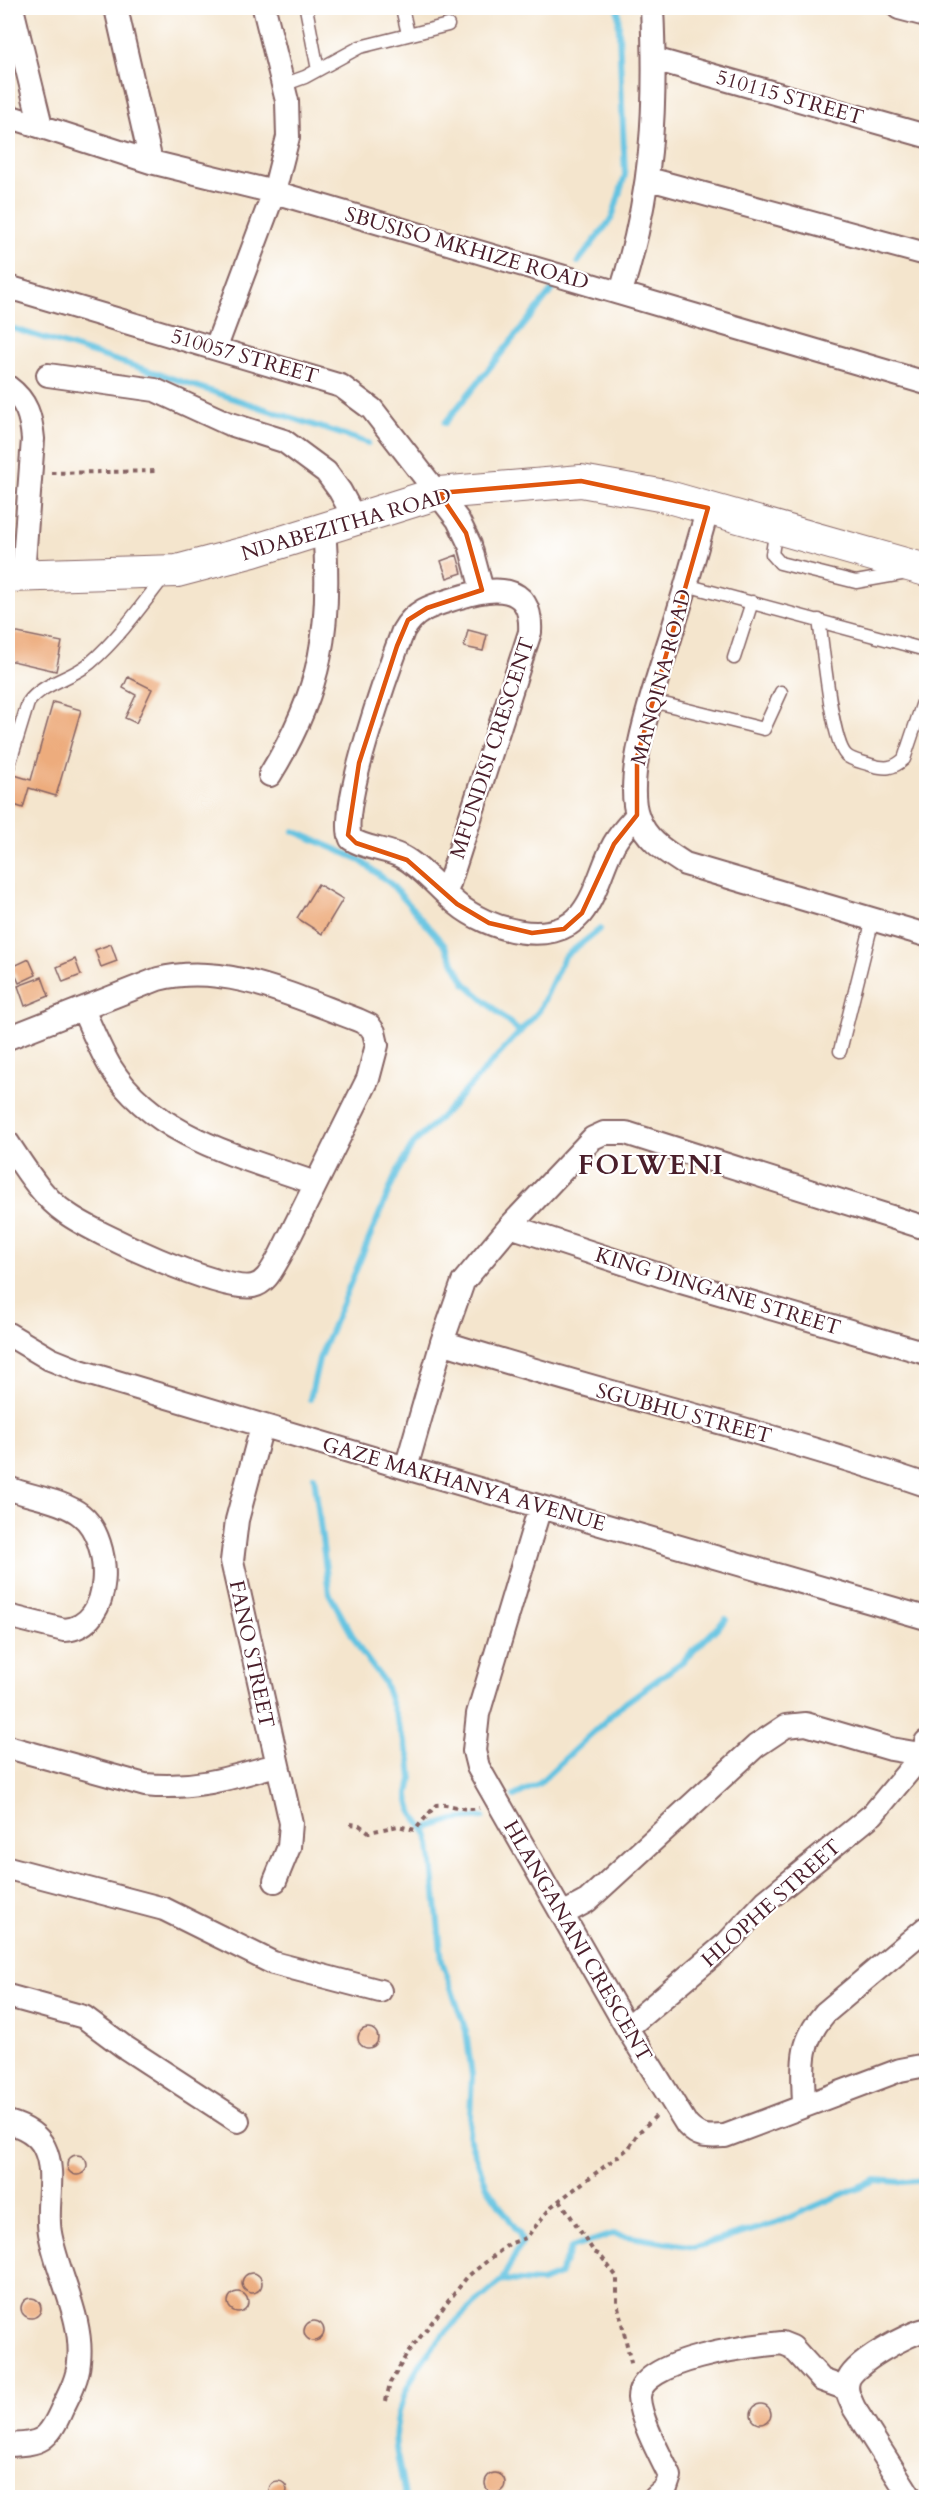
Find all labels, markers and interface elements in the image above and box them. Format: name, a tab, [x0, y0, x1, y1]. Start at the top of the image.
street label: 510115 STREET	[713, 63, 867, 132]
street label: SBUSISO MKHIZE ROAD	[342, 200, 592, 297]
street label: 510057 STREET	[168, 322, 322, 391]
street label: NDABEZITHA ROAD	[238, 481, 455, 568]
street label: MANQINA ROAD	[624, 586, 699, 768]
street label: MFUNDISI CRESCENT	[443, 634, 542, 862]
district label: FOLWENI	[578, 1147, 724, 1184]
street label: KING DINGANE STREET	[592, 1240, 844, 1343]
street label: SGUBHU STREET	[593, 1376, 775, 1451]
street label: GAZE MAKHANYA AVENUE	[319, 1430, 609, 1539]
street label: FANO STREET	[222, 1578, 281, 1731]
street label: HLANGANANI CRESCENT	[496, 1815, 659, 2067]
street label: HLOPHE STREET	[695, 1833, 847, 1974]

